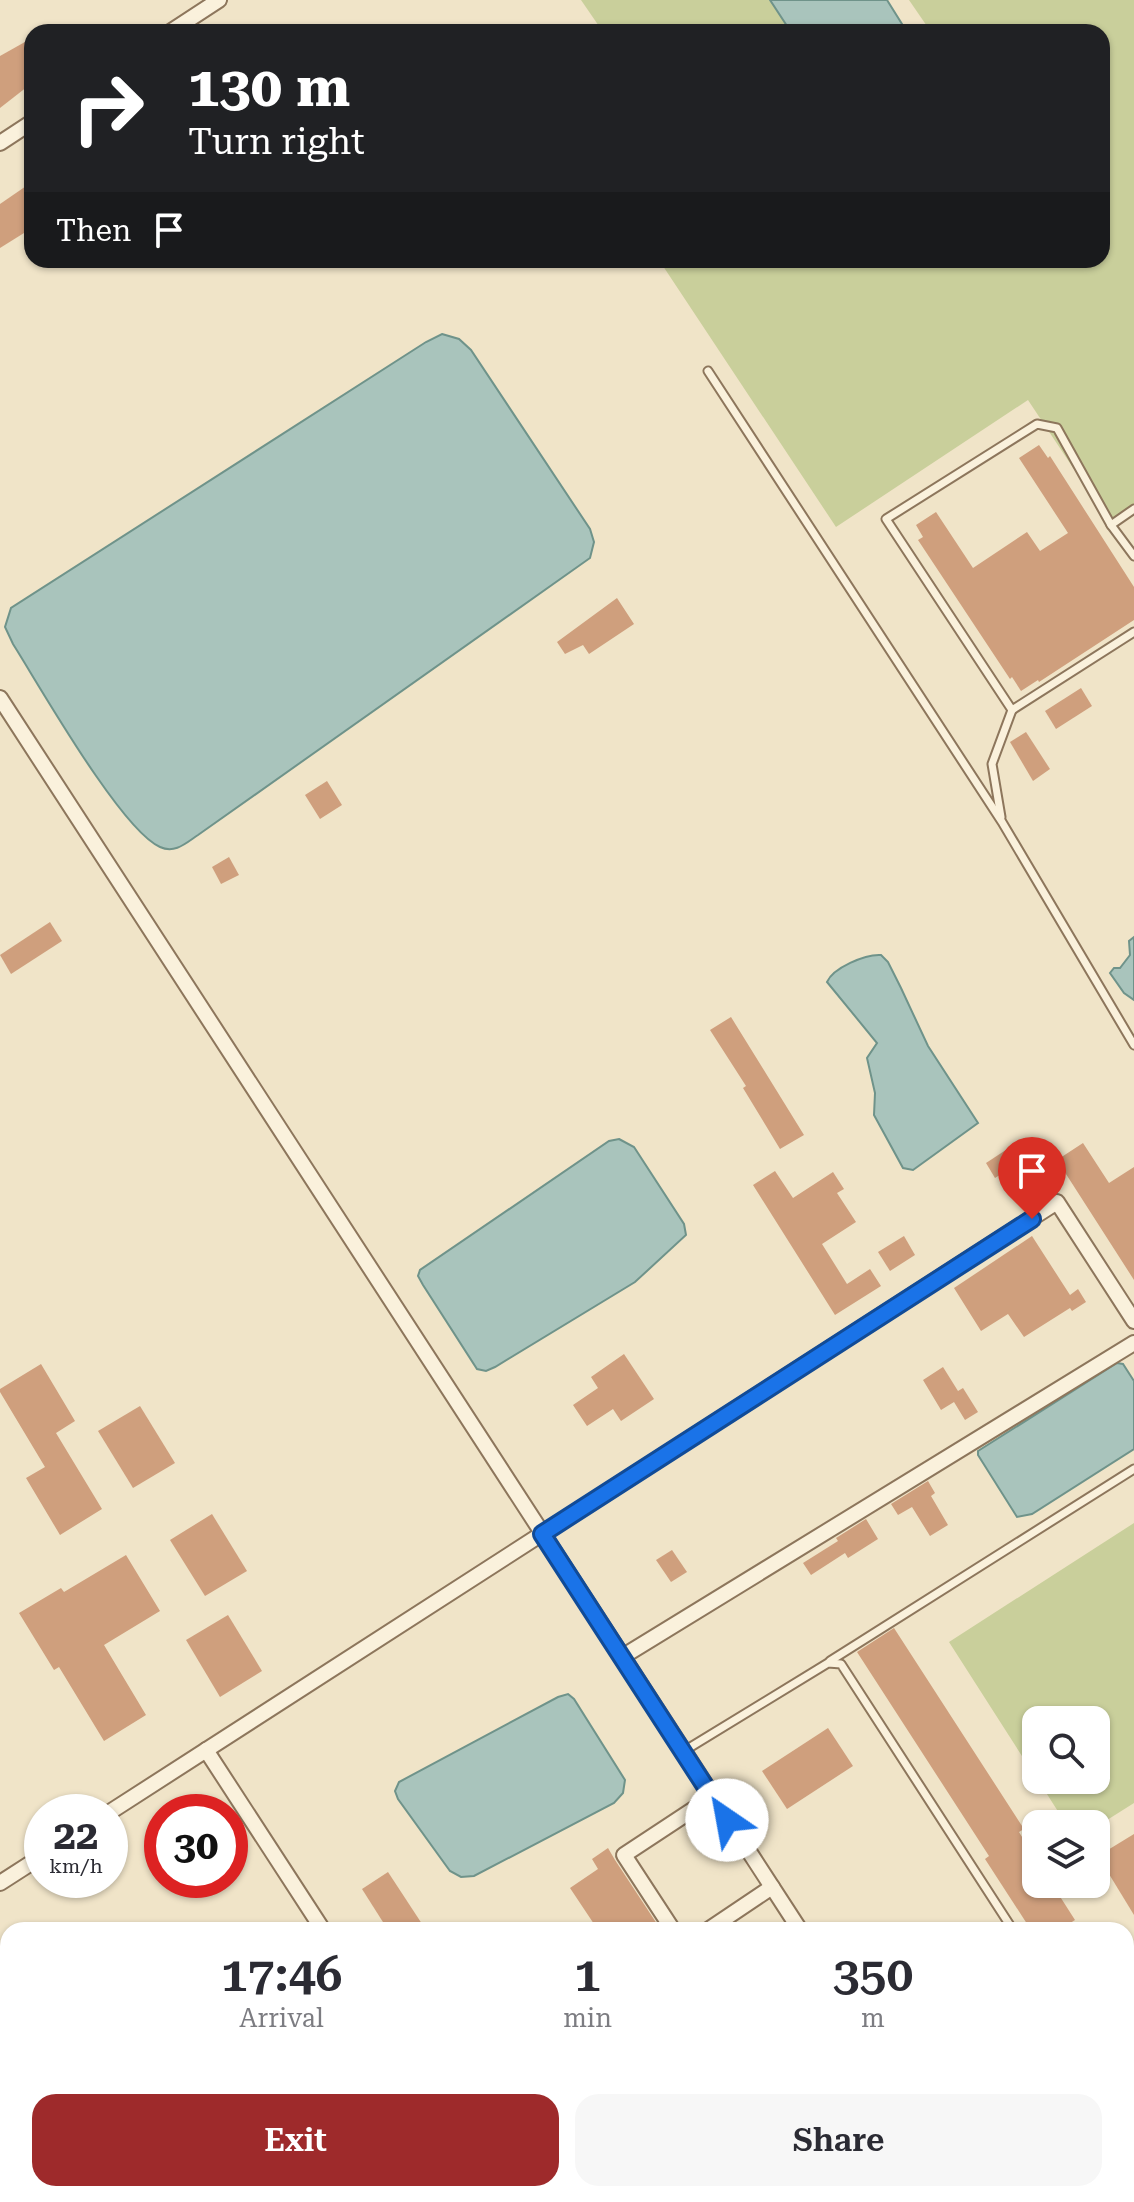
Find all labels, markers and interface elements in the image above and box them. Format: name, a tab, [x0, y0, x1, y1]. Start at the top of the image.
text: 130 m	[188, 54, 350, 120]
icon: right	[56, 56, 160, 160]
text: Turn right	[188, 121, 365, 163]
icon: arrive	[147, 208, 191, 252]
text: Then	[56, 213, 131, 248]
pin	[998, 1137, 1066, 1219]
icon: arrive	[1010, 1149, 1054, 1193]
map controls	[1022, 1706, 1110, 1898]
button: search	[1022, 1706, 1110, 1794]
position arrow	[685, 1778, 769, 1862]
speed limit sign: 30	[144, 1794, 248, 1898]
button: layers	[1022, 1810, 1110, 1898]
text: 22	[54, 1812, 98, 1859]
text: km/h	[49, 1854, 103, 1878]
text: 17:46	[221, 1947, 342, 2003]
text: 1	[574, 1947, 601, 2003]
text: 350	[833, 1947, 913, 2003]
text: Arrival	[239, 2003, 324, 2033]
text: min	[563, 2003, 612, 2033]
text: m	[861, 2003, 885, 2033]
button: Exit	[32, 2094, 559, 2186]
button: Share	[575, 2094, 1102, 2186]

